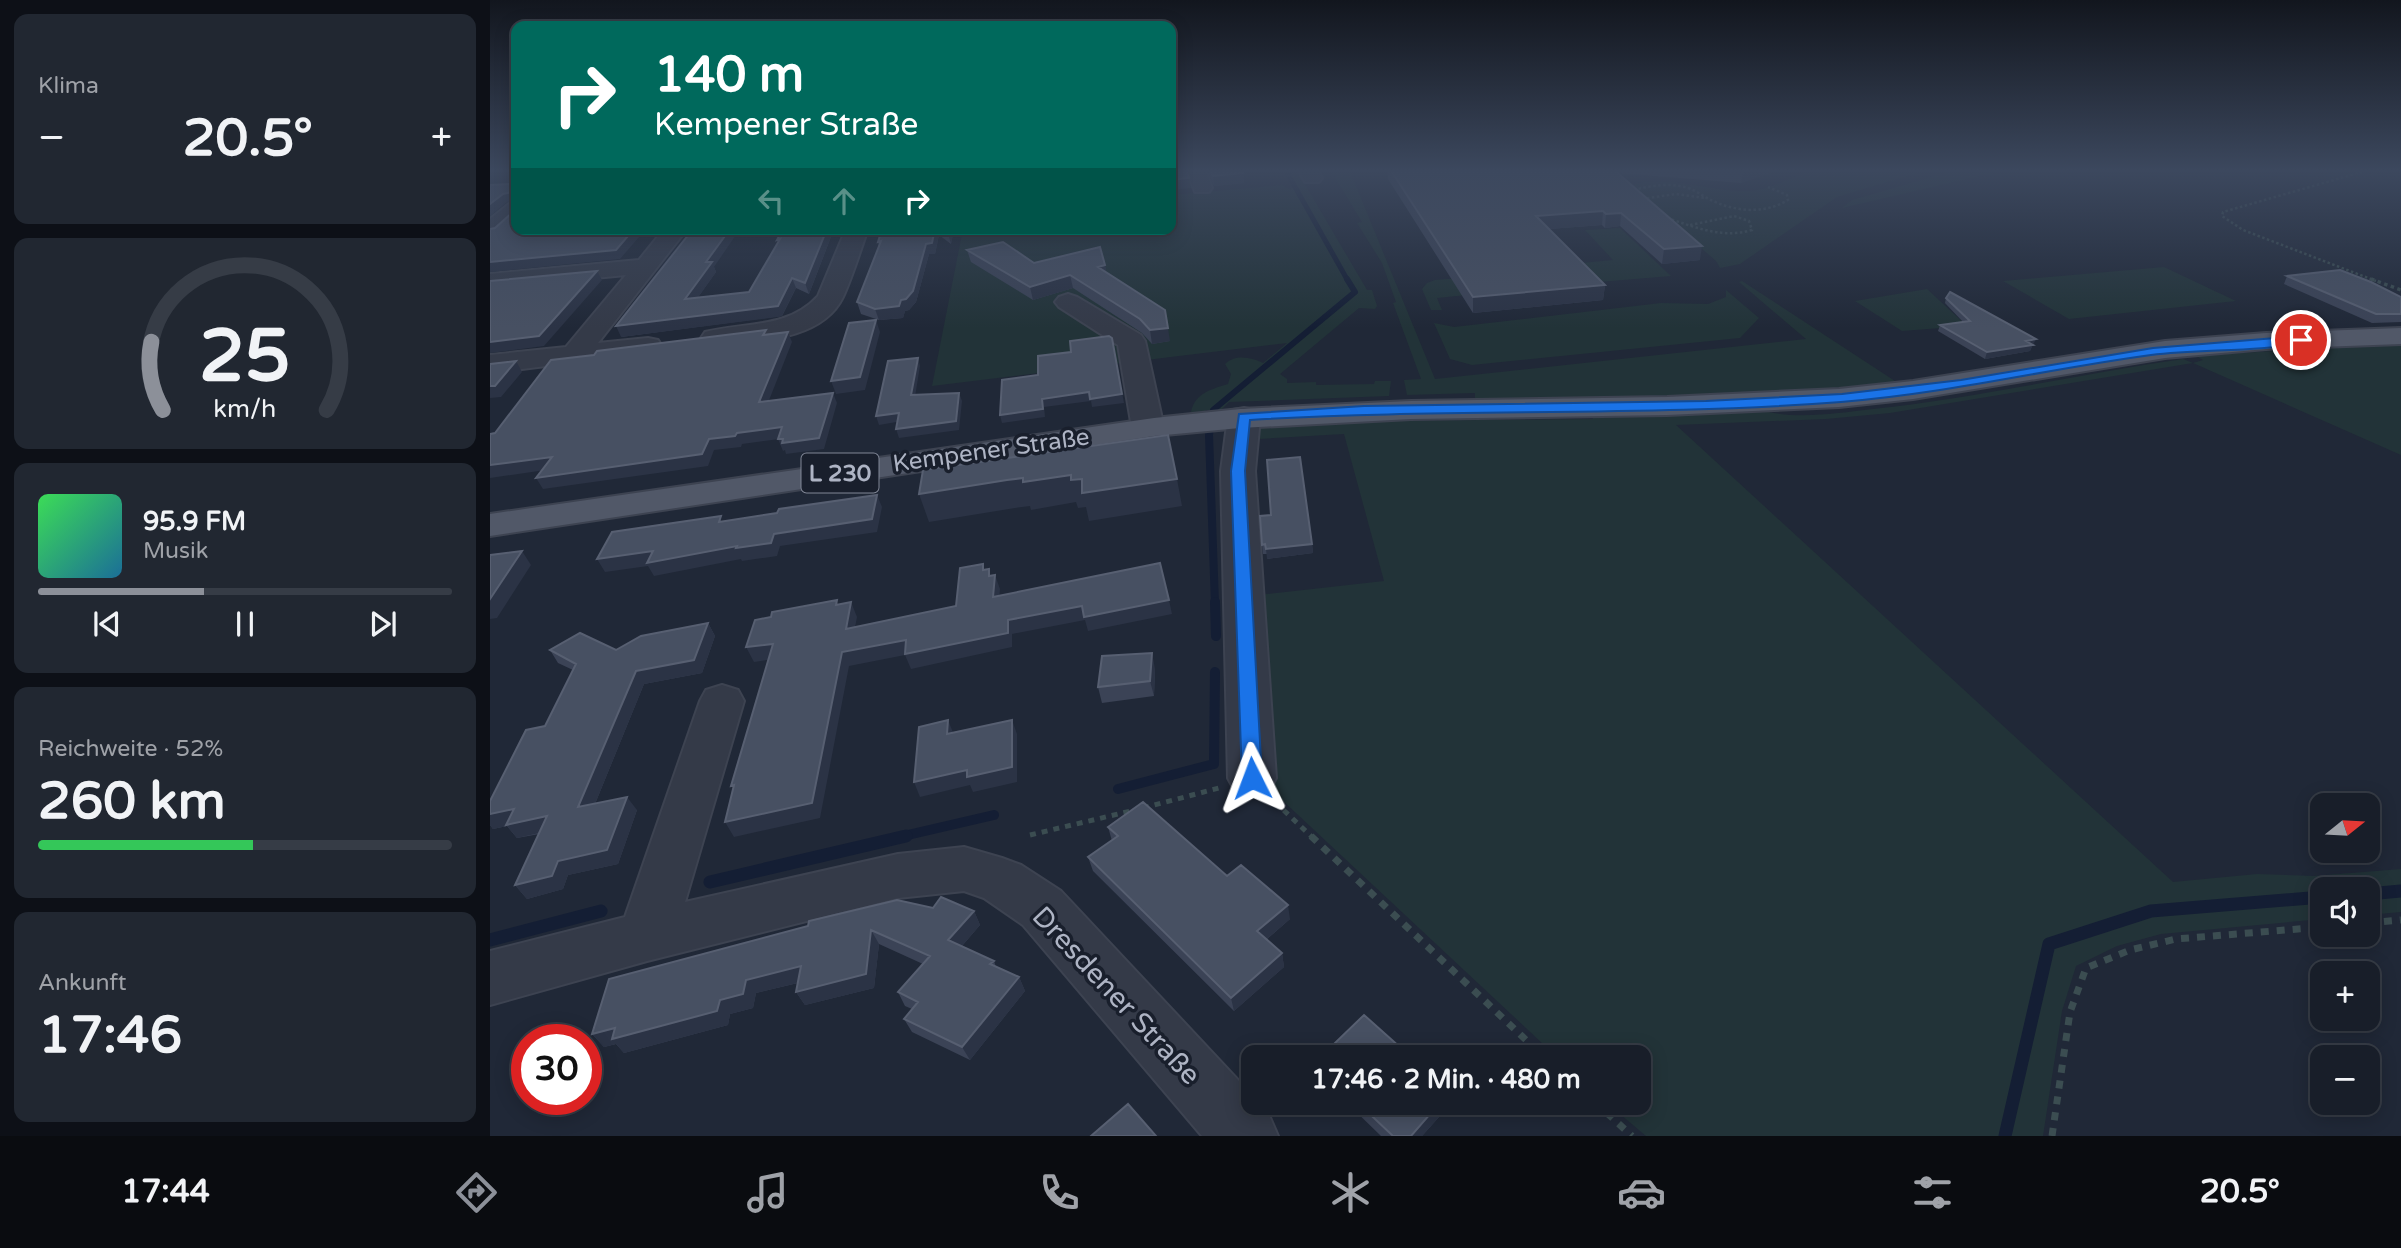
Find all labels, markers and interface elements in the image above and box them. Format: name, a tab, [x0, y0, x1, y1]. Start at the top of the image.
text: 140 m	[654, 46, 804, 105]
icon: right	[539, 49, 630, 140]
text: Klima	[38, 72, 99, 100]
text: Kempener Straße	[654, 106, 918, 144]
text: 20.5°	[183, 107, 313, 170]
text: −	[38, 115, 65, 161]
text: +	[431, 115, 452, 161]
icon: left	[752, 182, 790, 220]
icon: ahead	[825, 182, 863, 220]
icon: right	[898, 182, 936, 220]
pin	[2271, 310, 2331, 370]
text: 25	[199, 313, 291, 401]
icon: arrive	[2282, 321, 2320, 359]
text: km/h	[214, 393, 276, 423]
street label: Kempener Straße	[891, 422, 1091, 479]
road number: L 230	[802, 453, 878, 492]
text: 95.9 FM	[143, 506, 246, 537]
text: Musik	[143, 537, 208, 565]
icon: previous	[88, 605, 126, 643]
icon: pause	[226, 605, 264, 643]
icon: next	[364, 605, 402, 643]
text: Reichweite · 52%	[38, 735, 223, 763]
position arrow	[1215, 741, 1289, 815]
text: 260 km	[38, 770, 226, 833]
north arrow	[2310, 793, 2380, 863]
map controls	[2310, 793, 2380, 1115]
button: sound	[2310, 877, 2380, 947]
street label: Dresdener Straße	[1025, 899, 1208, 1092]
button: +	[2310, 961, 2380, 1031]
text: Ankunft	[38, 969, 127, 997]
text: 17:46	[38, 1004, 182, 1067]
speed limit sign: 30	[511, 1024, 602, 1115]
button: −	[2310, 1045, 2380, 1115]
text: 17:46 · 2 Min. · 480 m	[1311, 1064, 1581, 1095]
icon: directions	[452, 1168, 501, 1217]
icon: music	[743, 1168, 792, 1217]
icon: phone	[1035, 1168, 1084, 1217]
icon: climate	[1326, 1168, 1375, 1217]
icon: car	[1617, 1168, 1666, 1217]
icon: filters	[1908, 1168, 1957, 1217]
text: 17:44	[121, 1173, 210, 1211]
text: 20.5°	[2200, 1173, 2280, 1211]

